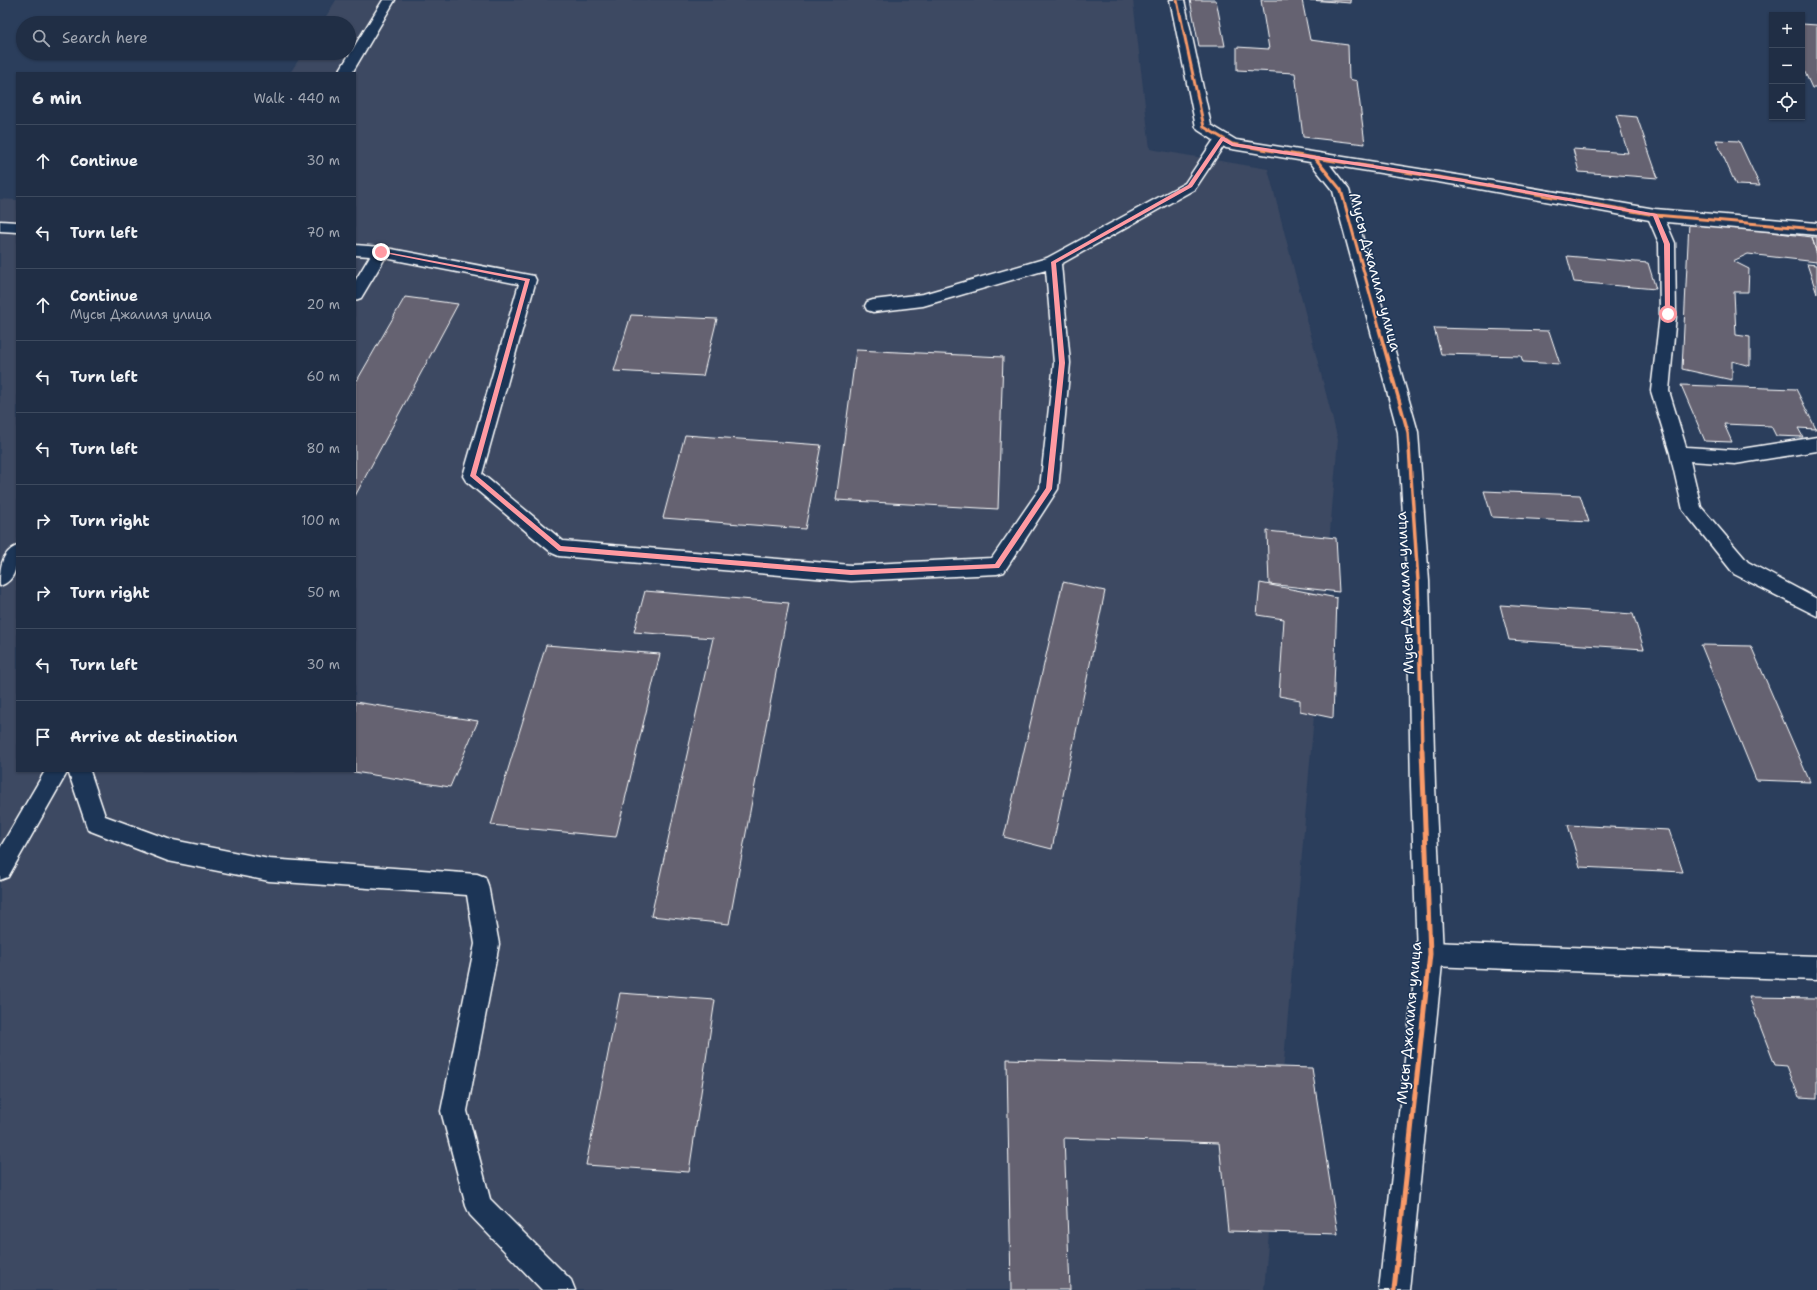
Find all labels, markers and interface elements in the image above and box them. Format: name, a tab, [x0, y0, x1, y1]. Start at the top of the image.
map controls	[1769, 12, 1805, 120]
button: +	[1769, 12, 1805, 48]
search box	[16, 16, 356, 60]
icon: search	[30, 27, 52, 49]
text: Search here	[62, 28, 148, 48]
button: −	[1769, 48, 1805, 84]
button: locate	[1769, 84, 1805, 120]
text: 6 min	[32, 87, 82, 109]
text: Walk · 440 m	[254, 90, 340, 107]
icon: ahead	[32, 150, 54, 172]
text: Continue	[70, 151, 138, 171]
text: 30 m	[306, 152, 340, 169]
street label: Мусы Джалиля улица	[1344, 190, 1406, 354]
icon: left	[32, 222, 54, 244]
text: Turn left	[70, 223, 138, 243]
text: 70 m	[306, 224, 340, 241]
route end	[372, 243, 390, 261]
text: Continue	[70, 286, 138, 306]
icon: ahead	[32, 294, 54, 316]
text: 20 m	[307, 296, 340, 313]
route start	[1659, 305, 1677, 323]
text: Мусы Джалиля улица	[70, 306, 212, 323]
icon: left	[32, 366, 54, 388]
text: Turn left	[70, 367, 138, 387]
text: 60 m	[307, 368, 340, 385]
icon: left	[32, 438, 54, 460]
text: Turn left	[70, 439, 138, 459]
text: 80 m	[306, 440, 340, 457]
icon: right	[32, 510, 54, 532]
street label: Мусы Джалиля улица	[1391, 510, 1419, 675]
text: Turn right	[70, 511, 150, 531]
text: 100 m	[301, 512, 340, 529]
icon: right	[32, 582, 54, 604]
text: Turn right	[70, 583, 150, 603]
text: 50 m	[307, 584, 340, 601]
icon: left	[32, 654, 54, 676]
text: Turn left	[70, 655, 138, 675]
text: 30 m	[306, 656, 340, 673]
icon: arrive	[32, 726, 54, 748]
text: Arrive at destination	[70, 727, 238, 747]
street label: Мусы Джалиля улица	[1392, 940, 1426, 1105]

